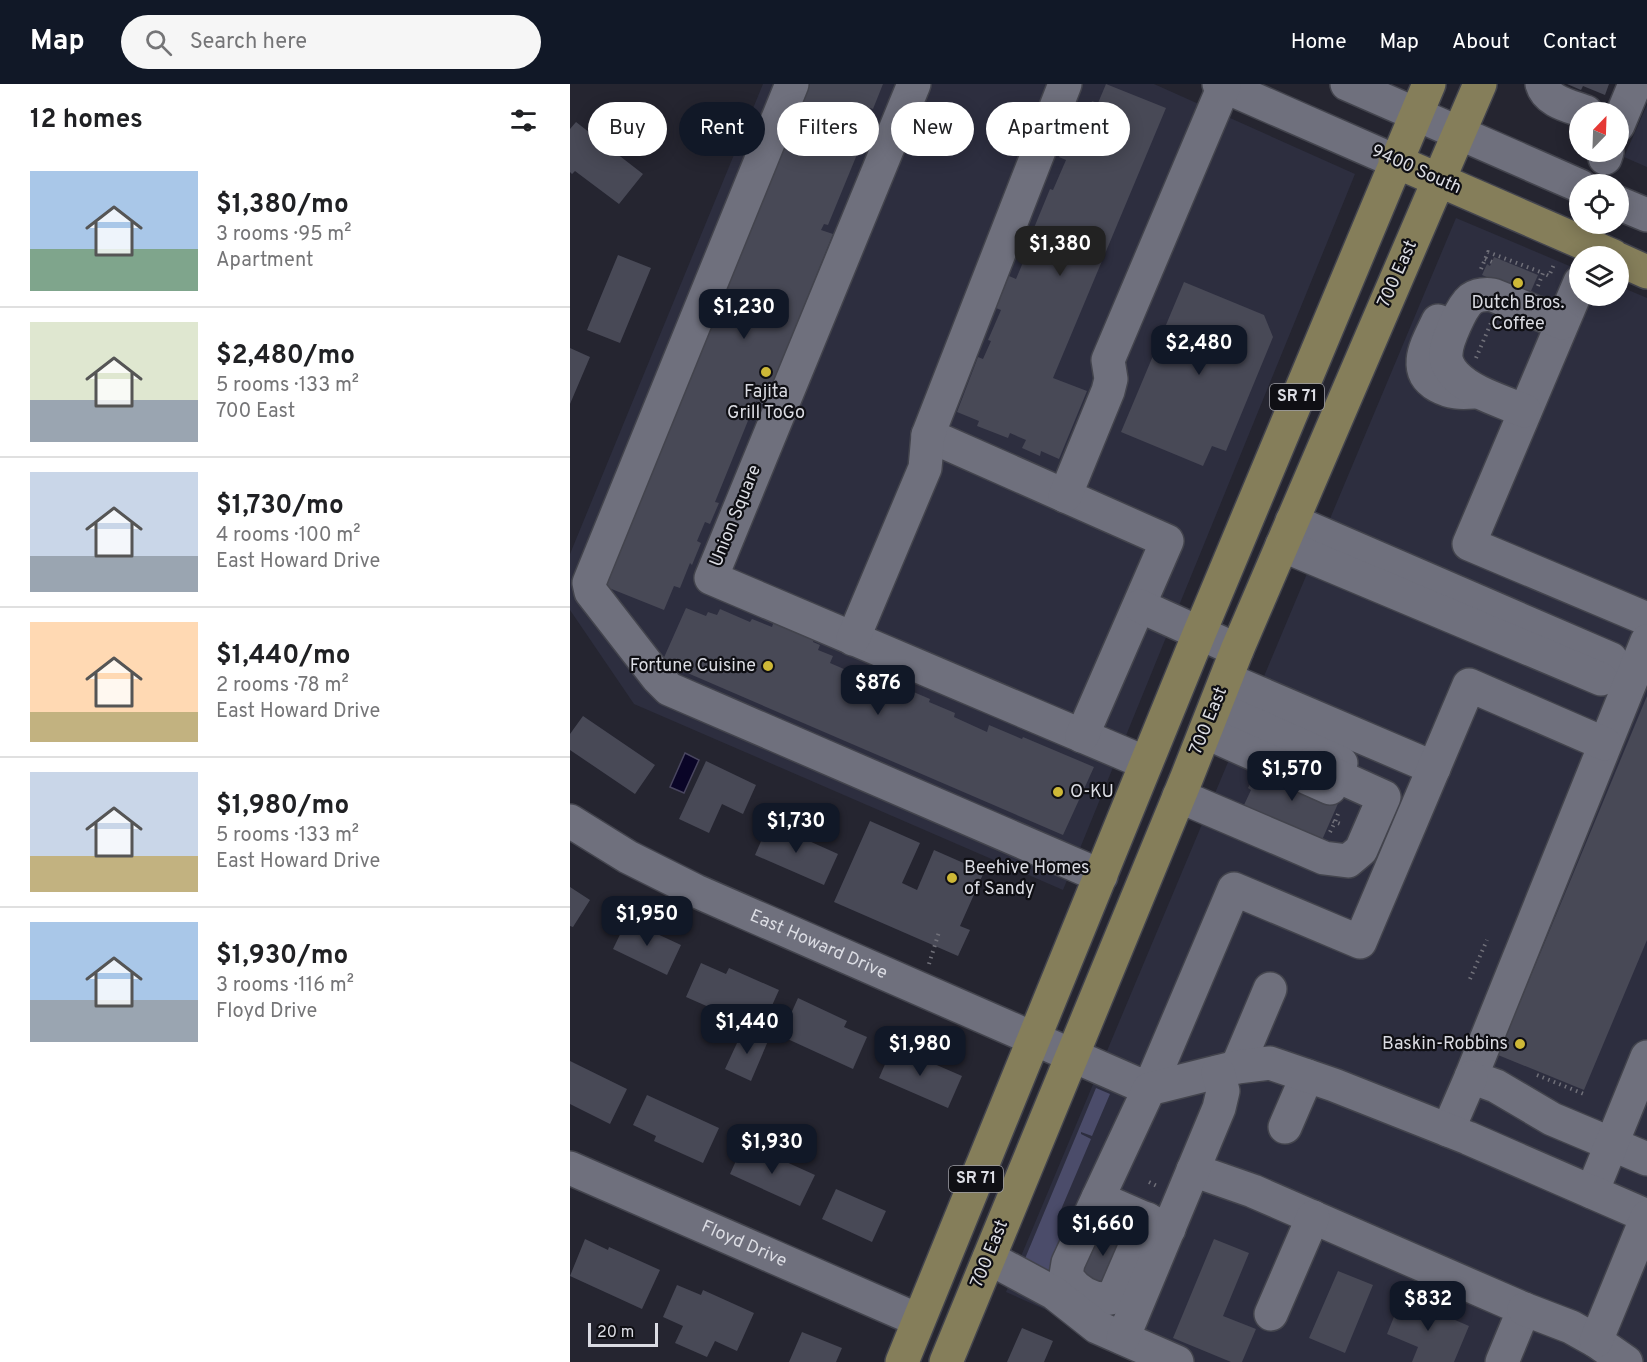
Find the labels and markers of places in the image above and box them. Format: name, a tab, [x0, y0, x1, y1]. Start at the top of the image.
pin: $1,380	[1011, 226, 1109, 277]
marker: Dutch Bros. Coffee	[1511, 276, 1525, 290]
pin: $1,230	[695, 289, 793, 340]
place label: Dutch Bros. Coffee	[1471, 292, 1565, 336]
pin: $2,480	[1150, 325, 1248, 376]
marker: Fajita Grill ToGo	[759, 365, 773, 379]
place label: Fajita Grill ToGo	[727, 381, 805, 425]
place label: Fortune Cuisine	[630, 655, 756, 678]
marker: Fortune Cuisine	[761, 659, 775, 673]
pin: $876	[842, 665, 914, 716]
pin: $1,570	[1243, 751, 1341, 802]
place label: O-KU	[1070, 781, 1114, 804]
marker: O-KU	[1051, 785, 1065, 799]
pin: $1,730	[747, 803, 845, 854]
place label: Beehive Homes of Sandy	[964, 857, 1089, 901]
marker: Beehive Homes of Sandy	[945, 871, 959, 885]
pin: $1,950	[598, 896, 696, 947]
pin: $1,440	[698, 1004, 796, 1055]
pin: $1,980	[871, 1026, 969, 1077]
place label: Baskin-Robbins	[1382, 1033, 1508, 1056]
marker: Baskin-Robbins	[1513, 1037, 1527, 1051]
pin: $1,930	[723, 1124, 821, 1175]
pin: $1,660	[1054, 1206, 1152, 1257]
pin: $832	[1392, 1281, 1464, 1332]

